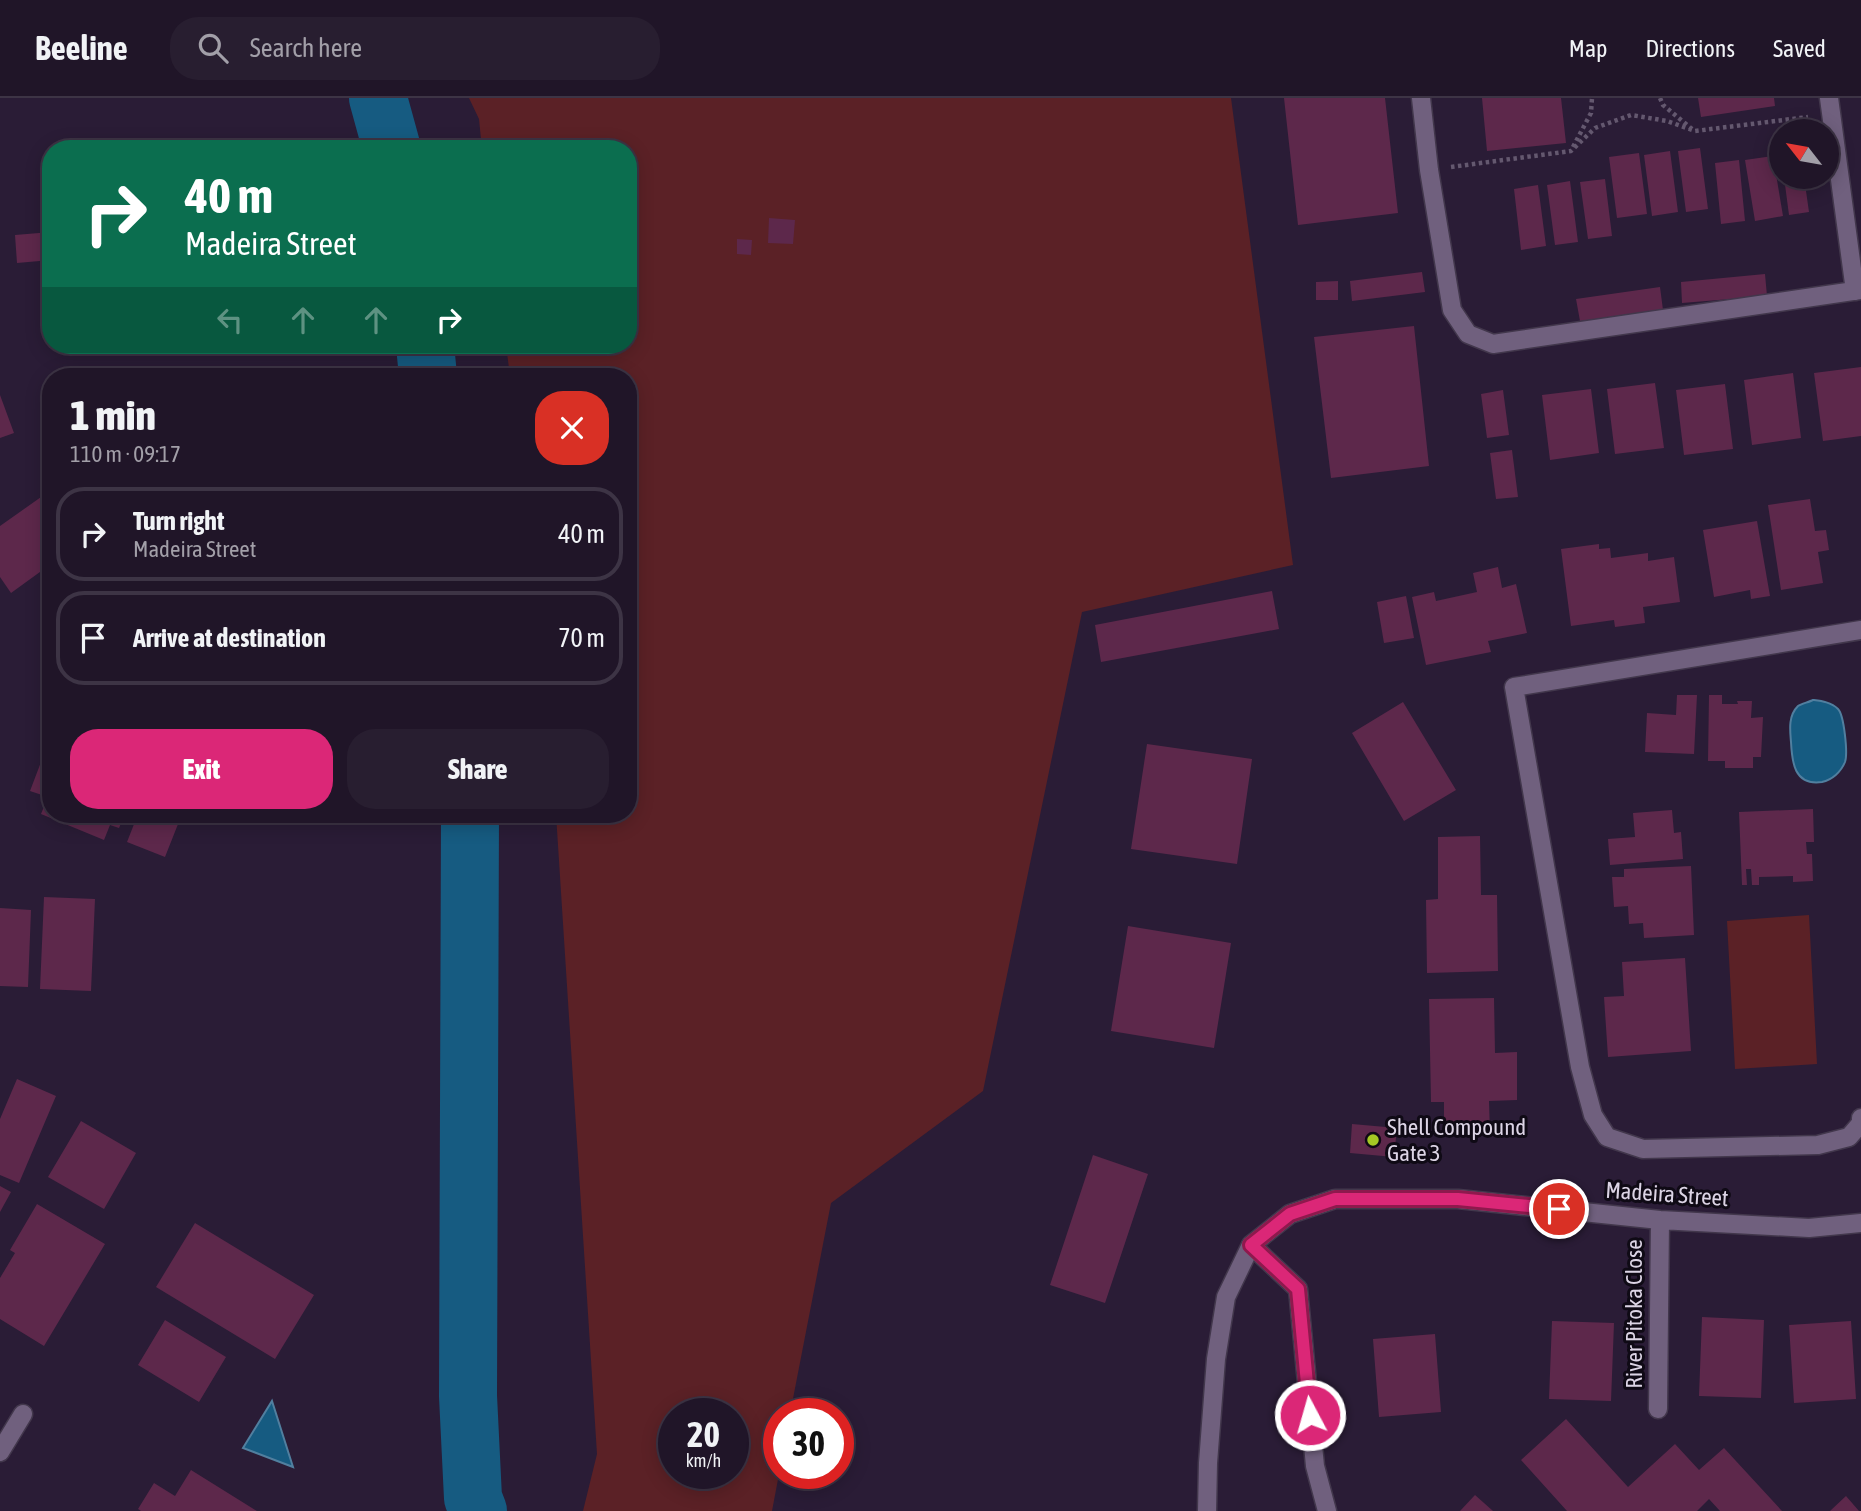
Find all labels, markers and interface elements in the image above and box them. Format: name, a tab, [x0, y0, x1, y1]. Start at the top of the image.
search box	[170, 17, 660, 80]
text: Beeline	[35, 29, 128, 67]
icon: search	[194, 29, 232, 67]
text: Search here	[250, 33, 362, 63]
text: Map	[1569, 35, 1607, 62]
text: Directions	[1645, 35, 1735, 62]
text: Saved	[1773, 35, 1826, 62]
north arrow	[1769, 119, 1839, 189]
map controls	[1769, 119, 1839, 189]
text: 40 m	[185, 167, 273, 223]
icon: right	[70, 168, 161, 259]
text: Madeira Street	[185, 225, 357, 262]
icon: left	[211, 301, 249, 339]
icon: ahead	[284, 301, 322, 339]
icon: ahead	[357, 301, 395, 339]
icon: right	[430, 301, 468, 339]
text: 1 min	[70, 391, 156, 439]
button: close	[535, 391, 609, 465]
text: 110 m · 09:17	[70, 441, 181, 467]
text: Turn right	[133, 506, 224, 536]
icon: right	[74, 515, 112, 553]
text: 40 m	[558, 519, 605, 549]
text: Madeira Street	[133, 536, 256, 562]
icon: arrive	[74, 619, 112, 657]
text: Arrive at destination	[133, 623, 326, 653]
text: 70 m	[558, 623, 605, 653]
button: Exit	[70, 729, 333, 809]
button: Share	[347, 729, 609, 809]
place label: Shell Compound Gate 3	[1387, 1114, 1526, 1166]
marker: Shell Compound Gate 3	[1365, 1132, 1381, 1148]
street label: Madeira Street	[1605, 1177, 1729, 1211]
pin	[1529, 1179, 1589, 1239]
icon: arrive	[1540, 1190, 1578, 1228]
street label: River Pitoka Close	[1621, 1239, 1647, 1389]
position arrow	[1273, 1378, 1347, 1452]
speed limit sign: 30	[763, 1398, 854, 1489]
text: 20	[687, 1414, 720, 1454]
text: km/h	[686, 1450, 721, 1471]

